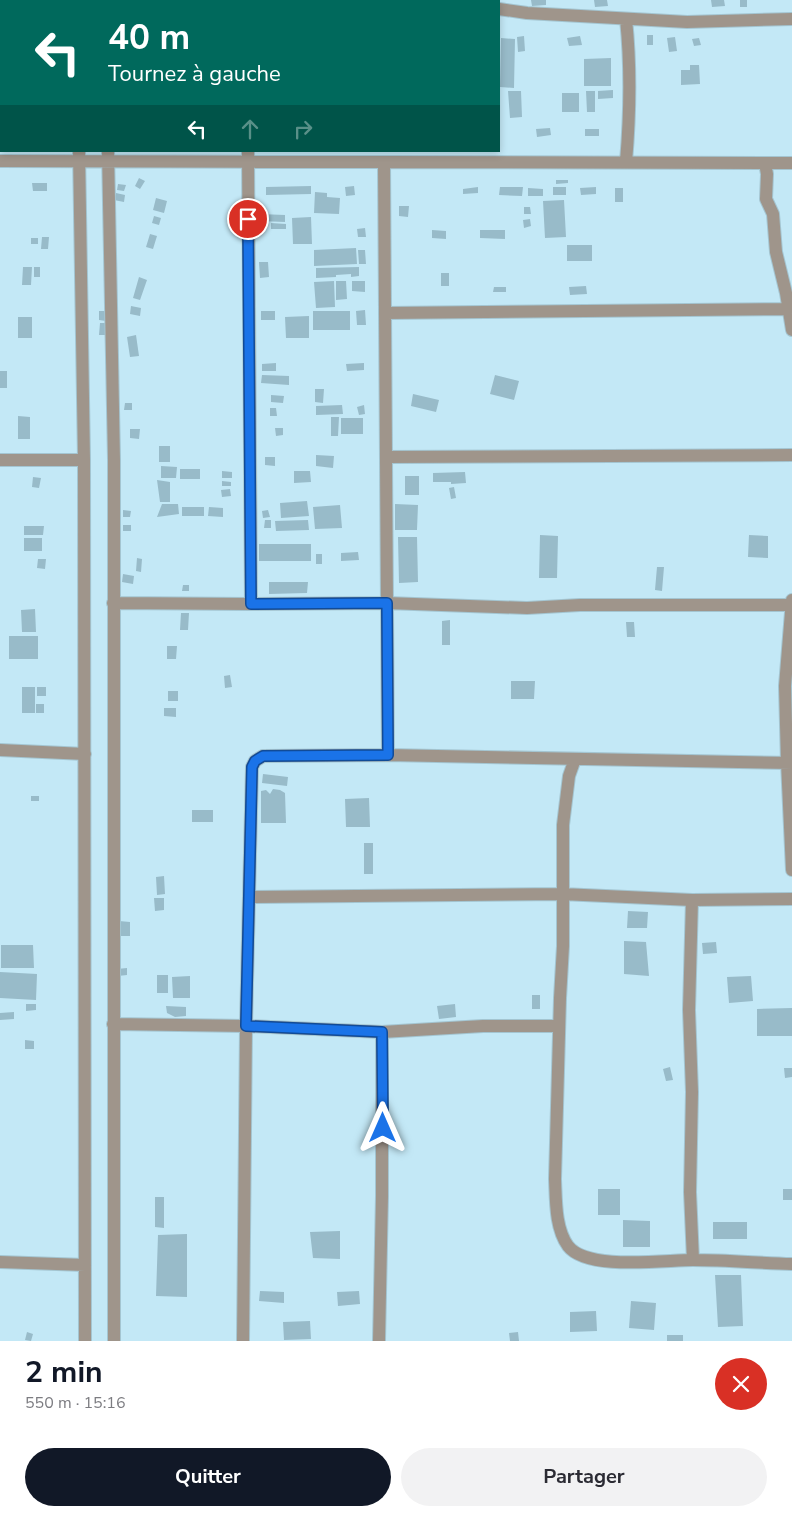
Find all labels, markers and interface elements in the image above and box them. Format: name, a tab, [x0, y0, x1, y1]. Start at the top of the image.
text: 40 m	[108, 14, 190, 61]
icon: left	[25, 20, 90, 85]
text: Tournez à gauche	[108, 59, 281, 89]
icon: left	[183, 115, 211, 143]
icon: ahead	[236, 115, 264, 143]
icon: right	[289, 115, 317, 143]
pin	[227, 198, 269, 240]
icon: arrive	[234, 205, 262, 233]
position arrow	[356, 1101, 408, 1153]
text: 2 min	[25, 1352, 103, 1393]
button: close	[715, 1358, 767, 1410]
text: 550 m · 15:16	[25, 1392, 126, 1414]
button: Quitter	[25, 1448, 391, 1506]
button: Partager	[401, 1448, 767, 1506]

